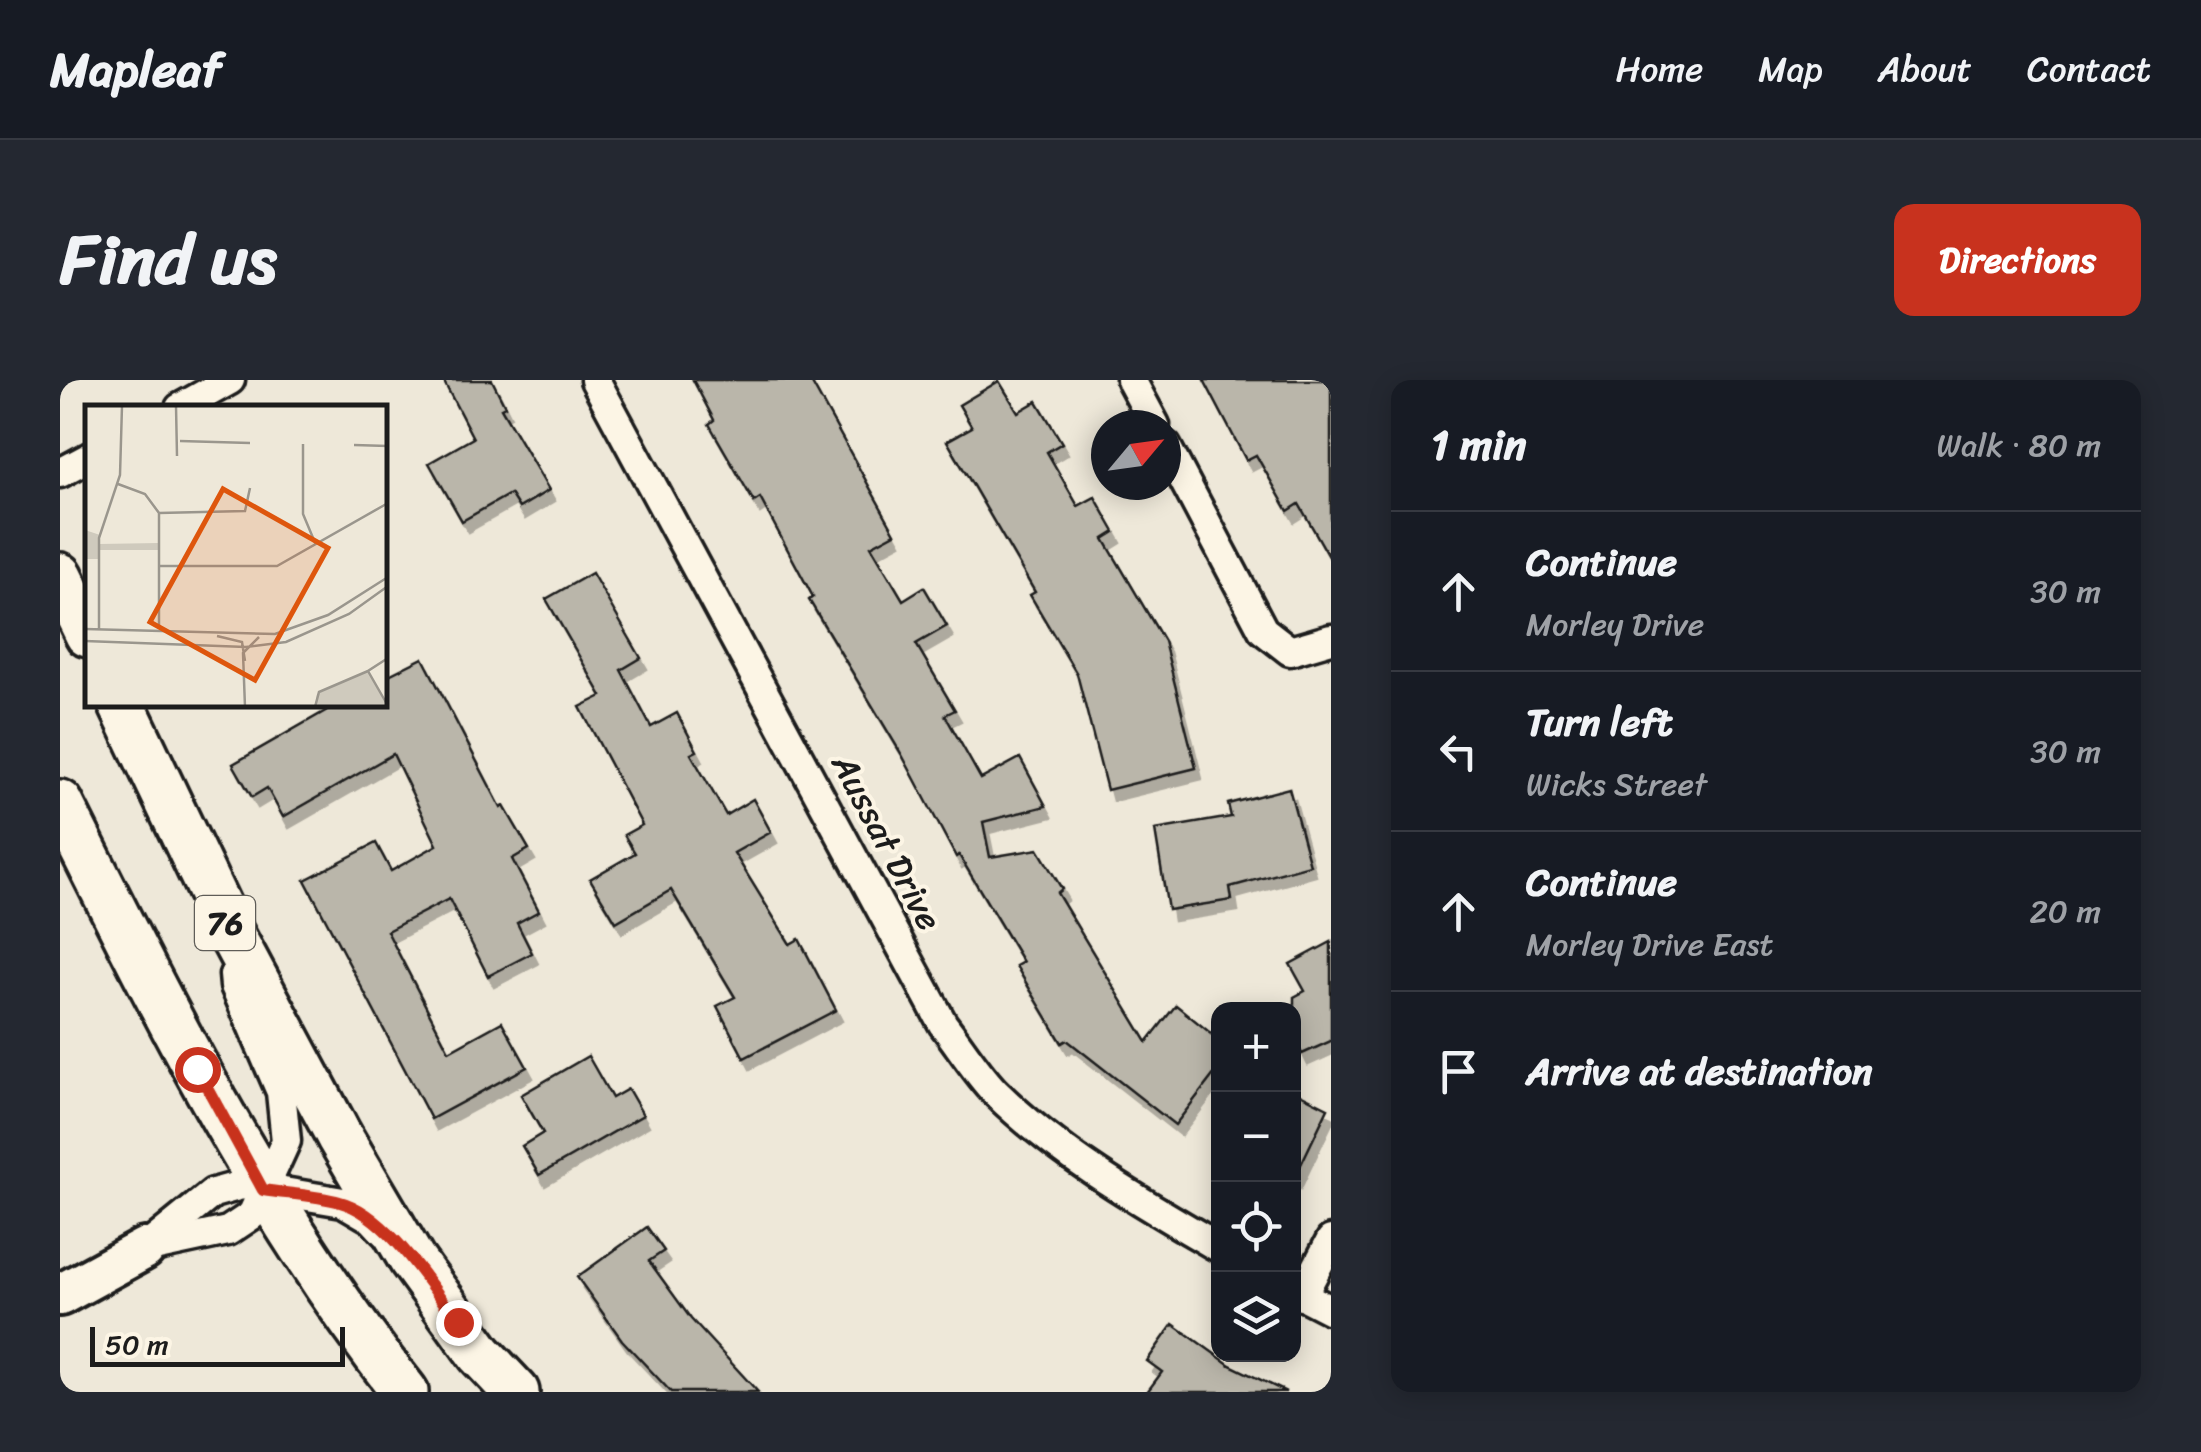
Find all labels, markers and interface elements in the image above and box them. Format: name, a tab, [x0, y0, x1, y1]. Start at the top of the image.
text: Mapleaf	[50, 27, 222, 112]
text: Home	[1616, 38, 1703, 100]
text: Map	[1758, 38, 1823, 100]
text: About	[1878, 38, 1972, 100]
text: Contact	[2027, 38, 2151, 100]
text: Find us	[60, 198, 277, 322]
button: Directions	[1894, 204, 2141, 316]
inset map	[85, 405, 388, 708]
text: 1 min	[1431, 408, 1526, 482]
north arrow	[1091, 410, 1181, 500]
text: Walk · 80 m	[1937, 417, 2101, 474]
text: Continue	[1526, 529, 1677, 596]
text: 30 m	[2030, 563, 2101, 620]
icon: ahead	[1431, 564, 1486, 619]
text: Morley Drive	[1526, 596, 1704, 653]
text: Turn left	[1526, 689, 1672, 756]
text: 30 m	[2030, 723, 2101, 780]
icon: left	[1431, 724, 1486, 779]
street label: Aussat Drive	[814, 741, 960, 942]
text: Wicks Street	[1526, 756, 1707, 813]
text: Continue	[1526, 849, 1677, 916]
text: 20 m	[2029, 883, 2101, 940]
icon: ahead	[1431, 884, 1486, 939]
road number: 76	[195, 896, 255, 950]
text: Morley Drive East	[1526, 916, 1773, 973]
map controls	[1211, 1002, 1301, 1362]
button: +	[1211, 1002, 1301, 1092]
text: Arrive at destination	[1526, 1038, 1873, 1105]
icon: arrive	[1431, 1044, 1486, 1099]
route start	[175, 1047, 221, 1093]
button: −	[1211, 1092, 1301, 1182]
button: locate	[1211, 1182, 1301, 1272]
button: layers	[1211, 1272, 1301, 1362]
route end	[436, 1300, 482, 1346]
text: 50 m	[105, 1320, 169, 1369]
scale bar	[90, 1322, 345, 1366]

